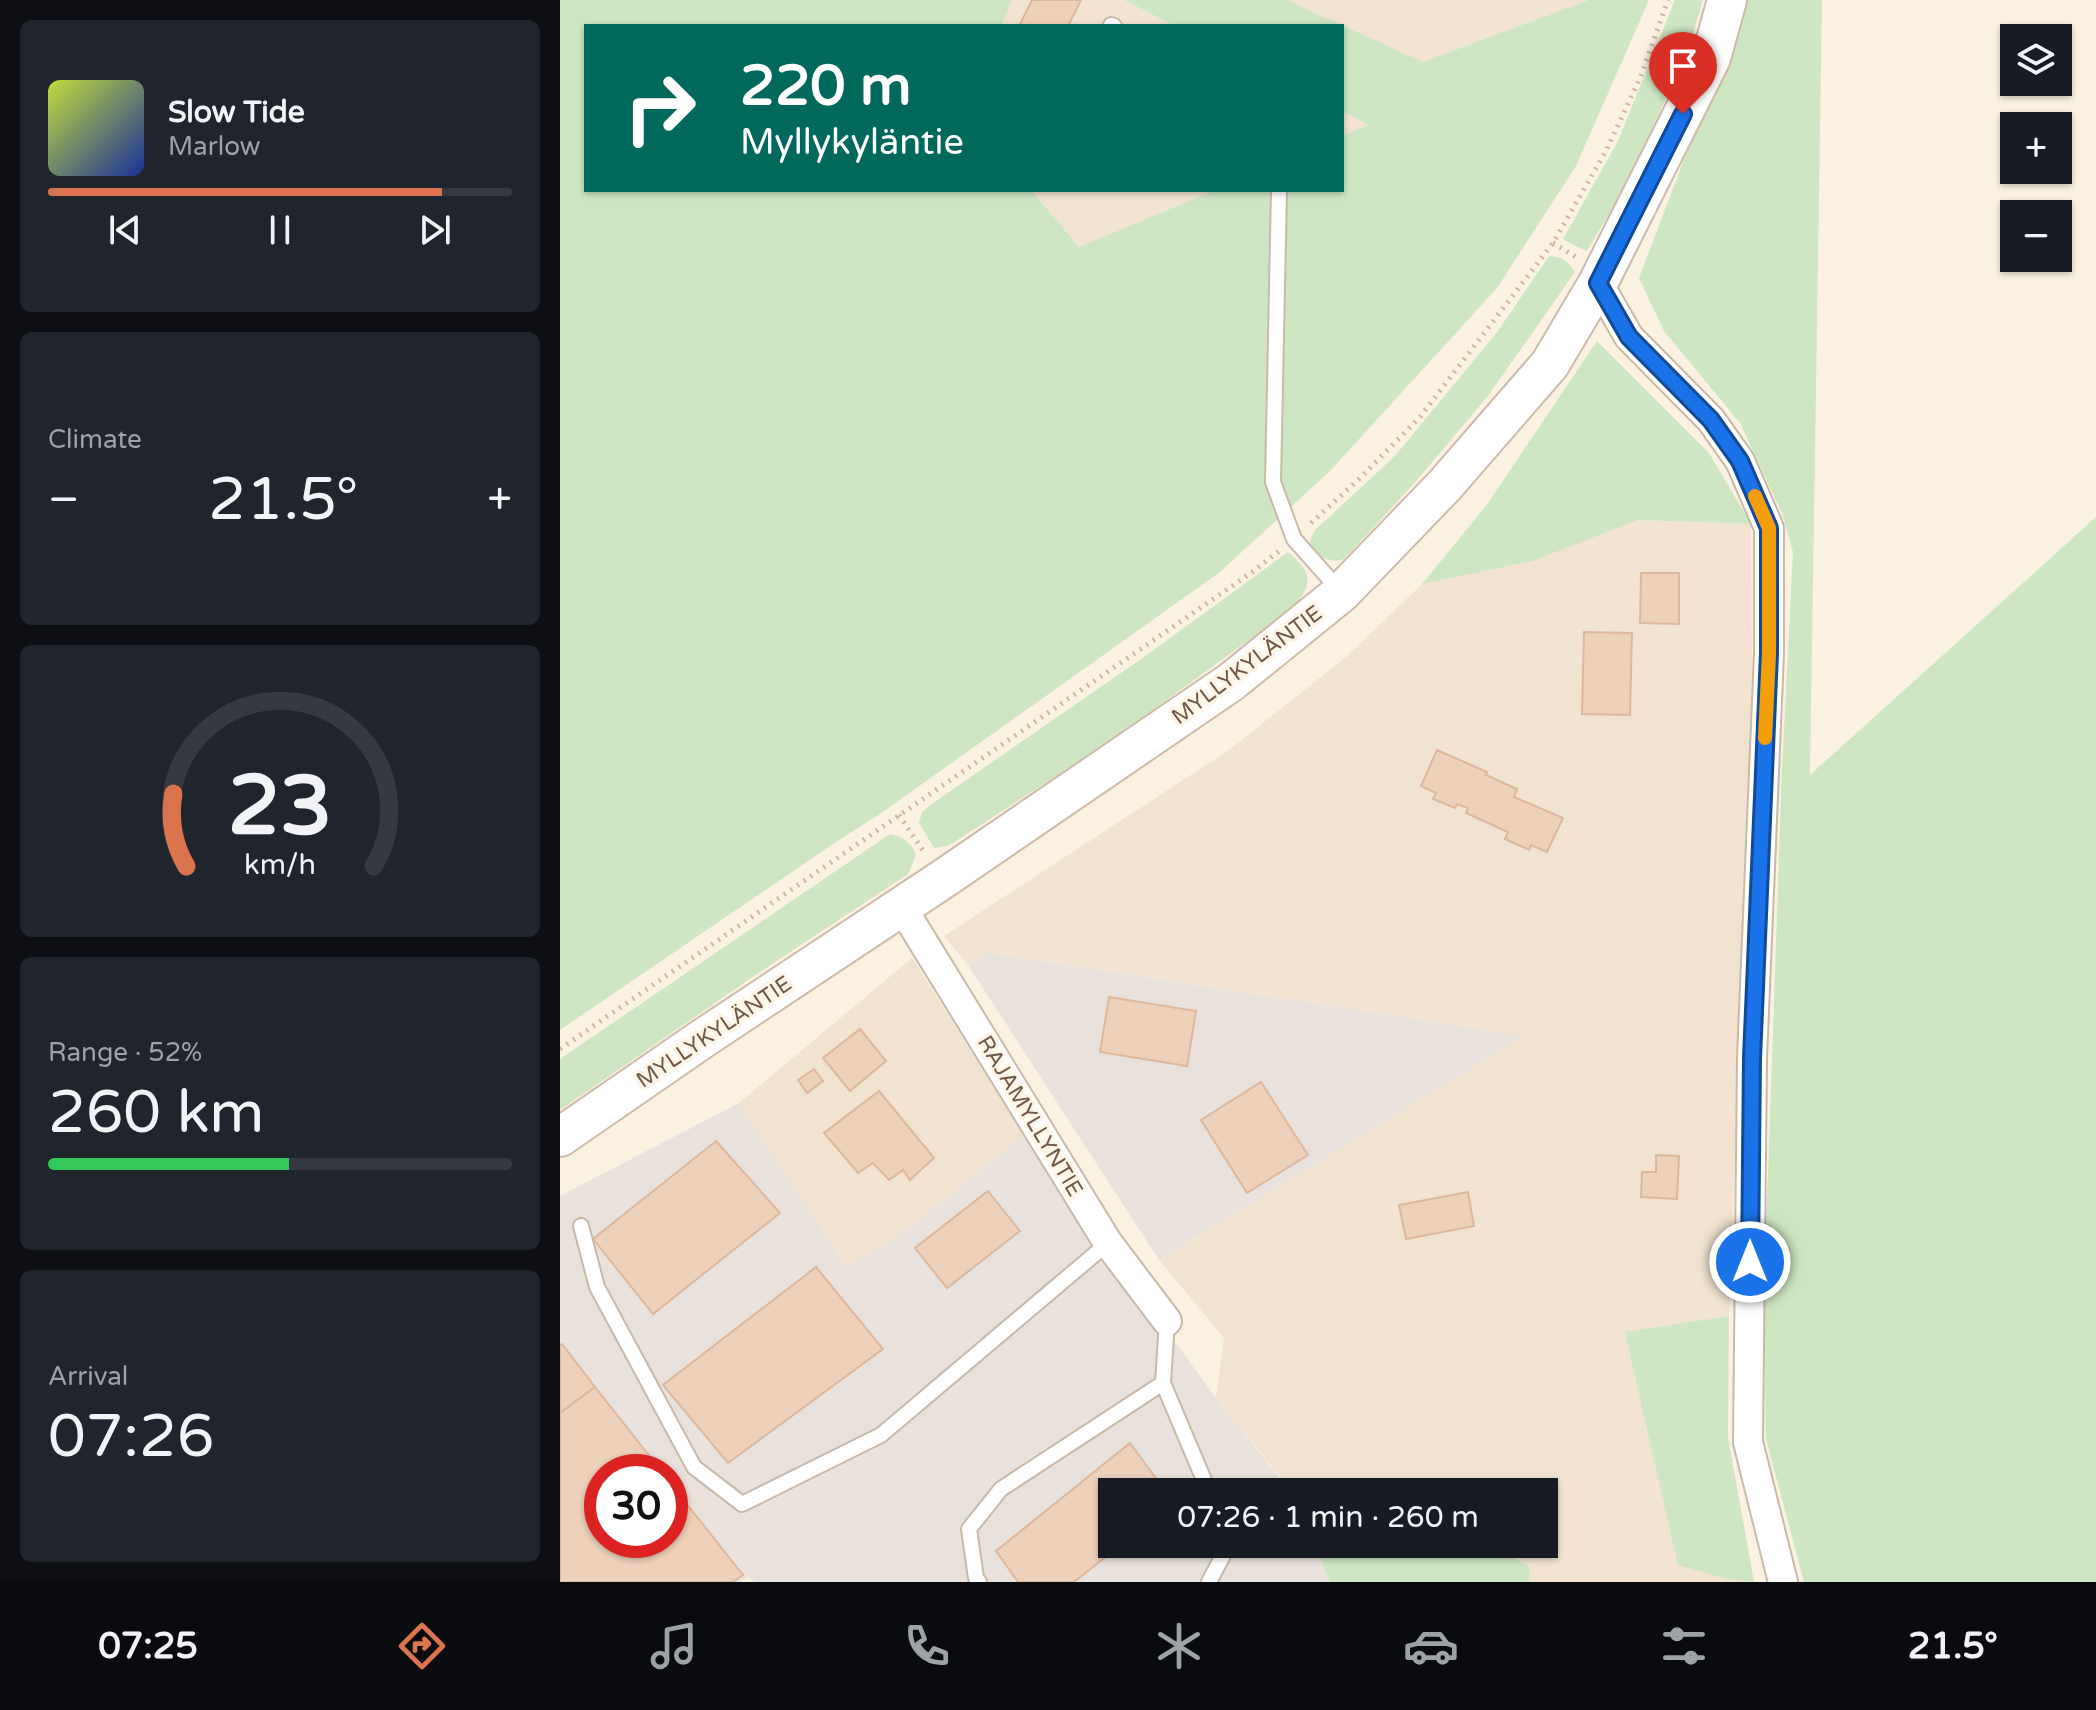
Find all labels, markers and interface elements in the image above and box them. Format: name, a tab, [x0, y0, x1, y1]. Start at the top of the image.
map controls	[2000, 24, 2072, 272]
button: layers	[2000, 24, 2072, 96]
pin	[1649, 32, 1717, 114]
icon: arrive	[1661, 44, 1705, 88]
text: 220 m	[740, 53, 911, 120]
icon: right	[608, 56, 712, 160]
text: Slow Tide	[168, 94, 305, 131]
button: +	[2000, 112, 2072, 184]
text: Myllykyläntie	[740, 121, 964, 164]
text: Marlow	[168, 131, 260, 162]
button: −	[2000, 200, 2072, 272]
icon: previous	[103, 208, 147, 252]
icon: pause	[258, 208, 302, 252]
icon: next	[413, 208, 457, 252]
text: Climate	[48, 424, 142, 455]
text: 21.5°	[208, 464, 358, 536]
text: −	[48, 474, 79, 527]
text: +	[487, 474, 512, 527]
street label: MYLLYKYLÄNTIE	[1167, 600, 1327, 730]
text: 23	[228, 757, 332, 857]
text: km/h	[244, 848, 316, 882]
street label: MYLLYKYLÄNTIE	[631, 970, 797, 1094]
street label: RAJAMYLLYNTIE	[972, 1031, 1088, 1201]
text: Range · 52%	[48, 1037, 202, 1068]
text: 260 km	[48, 1077, 264, 1149]
position arrow	[1708, 1220, 1792, 1304]
text: Arrival	[48, 1361, 128, 1392]
text: 07:26	[48, 1401, 214, 1473]
speed limit sign: 30	[584, 1454, 688, 1558]
text: 07:26 · 1 min · 260 m	[1177, 1499, 1479, 1536]
icon: directions	[394, 1618, 450, 1674]
icon: music	[646, 1618, 702, 1674]
icon: phone	[899, 1618, 955, 1674]
icon: climate	[1151, 1618, 1207, 1674]
icon: car	[1403, 1618, 1459, 1674]
icon: filters	[1656, 1618, 1712, 1674]
text: 07:25	[98, 1625, 198, 1668]
text: 21.5°	[1908, 1625, 1998, 1668]

